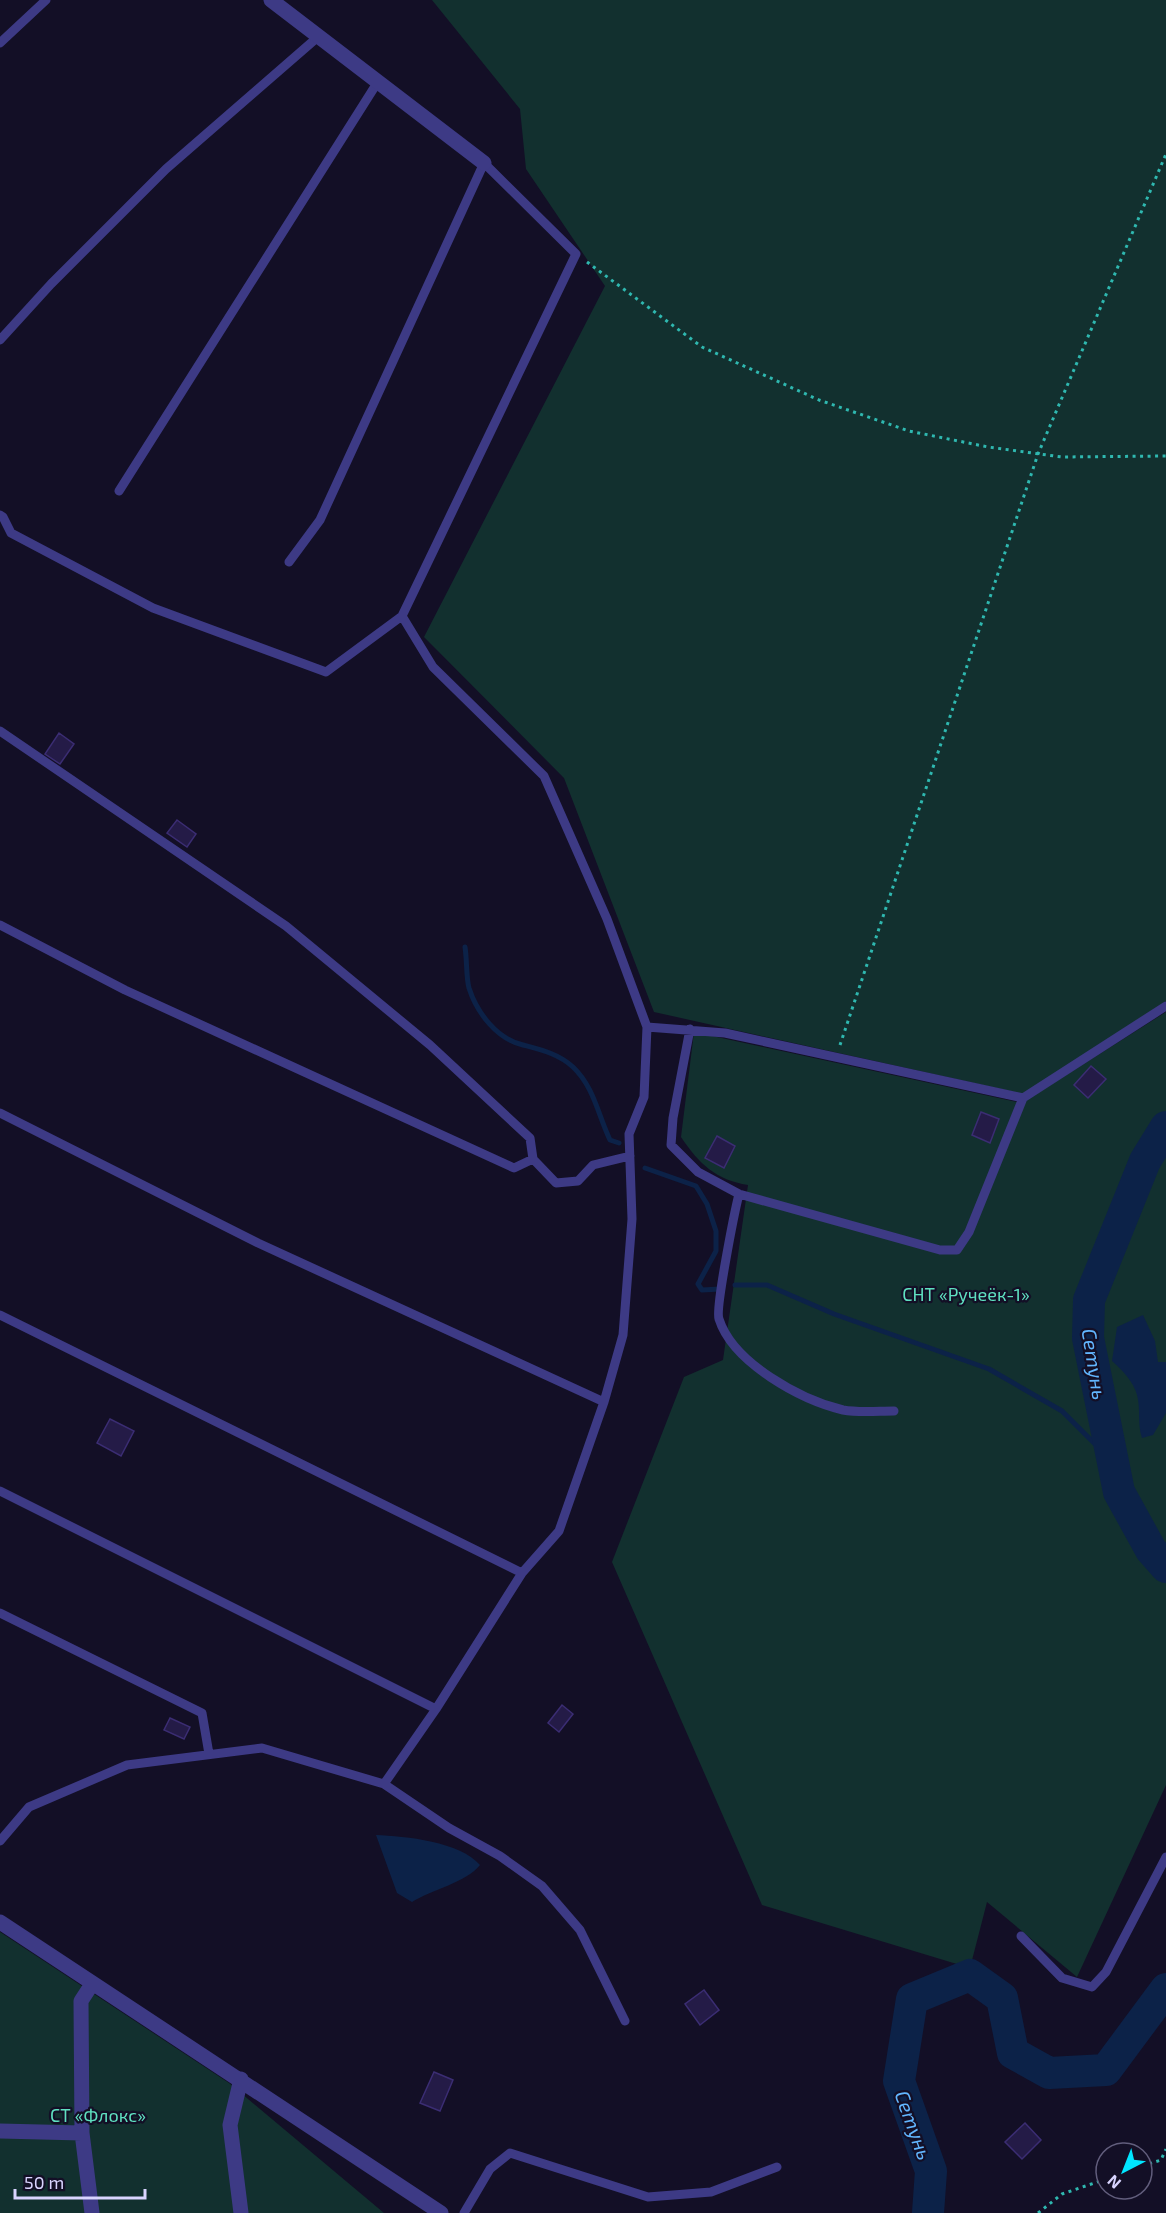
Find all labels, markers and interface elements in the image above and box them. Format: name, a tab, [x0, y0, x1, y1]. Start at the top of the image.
park label: СНТ «Ручеёк-1»	[902, 1283, 1030, 1305]
water label: Сетунь	[1078, 1326, 1112, 1402]
water label: Сетунь	[890, 2087, 938, 2163]
park label: СТ «Флокс»	[50, 2104, 146, 2126]
north arrow	[1094, 2141, 1154, 2201]
scale bar	[15, 2162, 146, 2200]
text: 50 m	[24, 2171, 64, 2193]
text: N	[1103, 2172, 1124, 2193]

